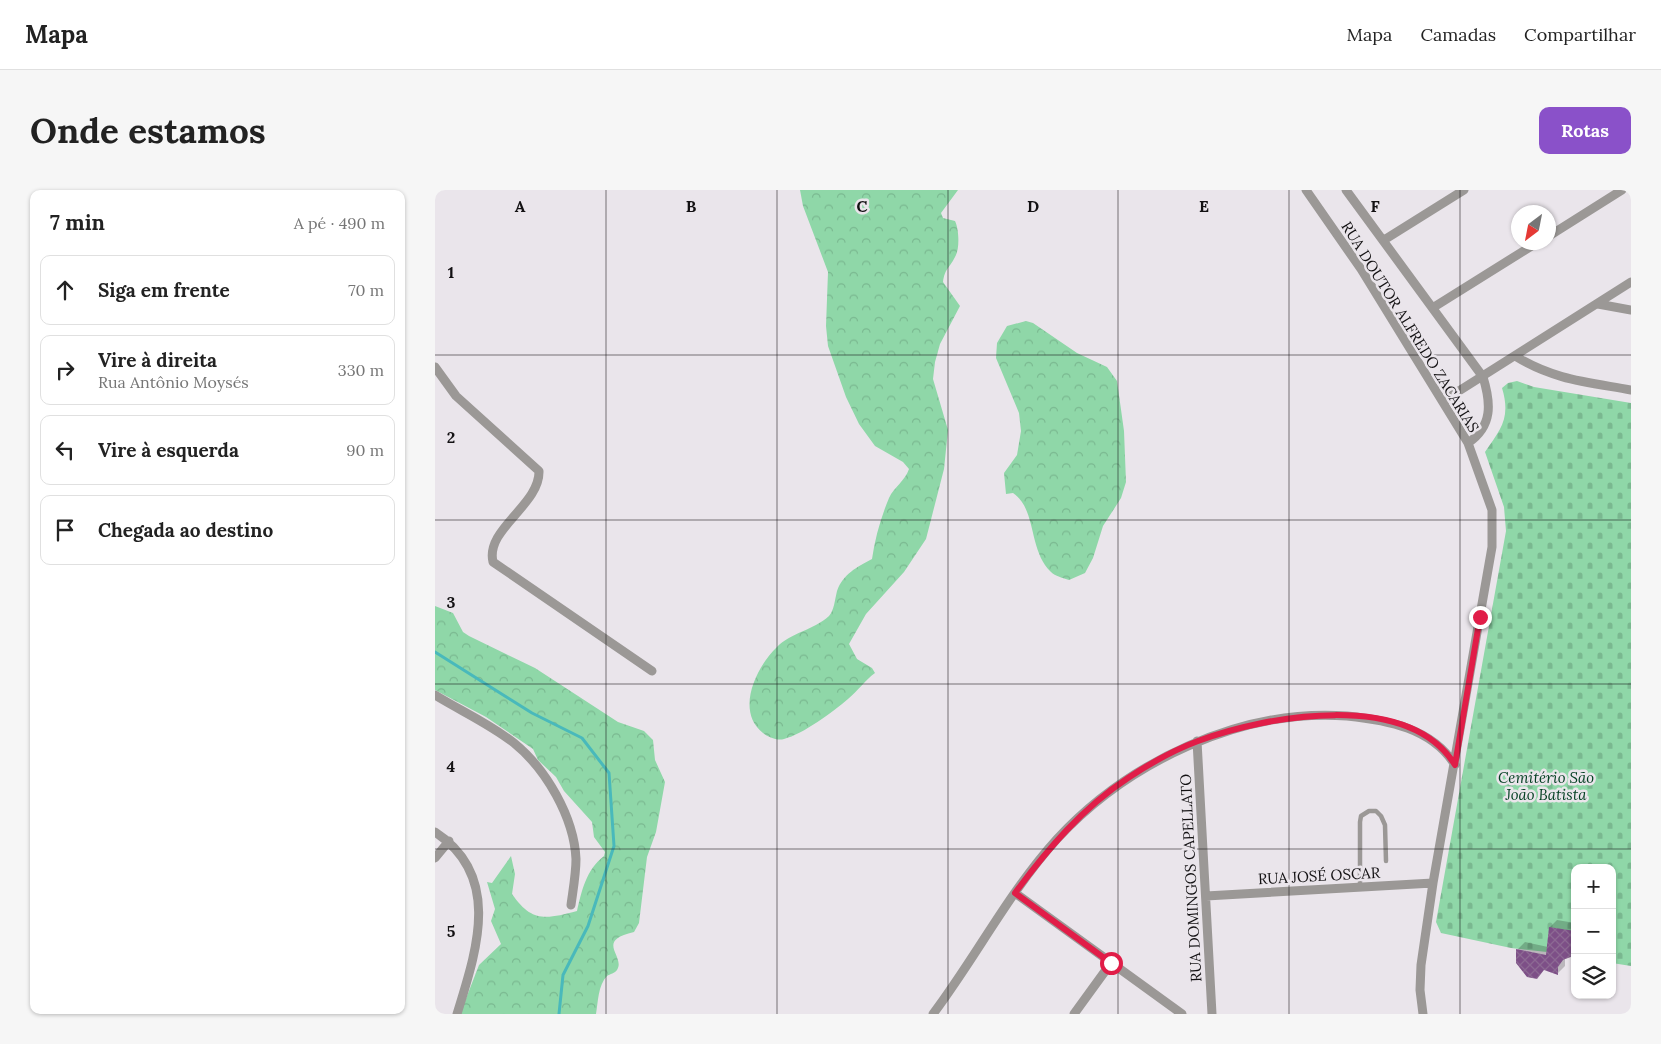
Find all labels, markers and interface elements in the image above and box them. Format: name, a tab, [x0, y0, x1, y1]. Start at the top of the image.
text: Mapa	[25, 19, 88, 50]
text: Mapa	[1347, 23, 1392, 46]
text: Camadas	[1420, 23, 1496, 46]
text: Compartilhar	[1524, 23, 1636, 46]
button: Rotas	[1539, 107, 1631, 154]
text: Onde estamos	[30, 108, 266, 153]
text: A	[515, 196, 526, 216]
text: B	[686, 196, 697, 216]
text: C	[856, 196, 868, 216]
text: D	[1027, 196, 1039, 216]
text: E	[1199, 196, 1209, 216]
text: F	[1370, 196, 1380, 216]
north arrow	[1511, 205, 1556, 250]
text: 7 min	[50, 209, 105, 236]
text: A pé · 490 m	[294, 213, 385, 233]
street label: RUA DOUTOR ALFREDO ZACARIAS	[1337, 218, 1483, 436]
text: 1	[448, 262, 454, 282]
icon: ahead	[51, 276, 79, 304]
text: Siga em frente	[98, 278, 230, 302]
text: 70 m	[348, 280, 384, 300]
text: Vire à direita	[98, 348, 217, 372]
icon: right	[51, 356, 79, 384]
text: 330 m	[338, 360, 384, 380]
text: Rua Antônio Moysés	[98, 372, 249, 392]
text: 2	[447, 427, 455, 447]
icon: left	[51, 436, 79, 464]
text: Vire à esquerda	[98, 438, 239, 462]
text: 90 m	[346, 440, 384, 460]
icon: arrive	[51, 516, 79, 544]
text: Chegada ao destino	[98, 518, 273, 542]
text: 3	[447, 592, 456, 612]
route end	[1469, 606, 1492, 629]
text: 4	[447, 756, 456, 776]
park label: Cemitério São João Batista	[1498, 768, 1594, 804]
street label: RUA DOMINGOS CAPELLATO	[1176, 773, 1205, 983]
street label: RUA JOSÉ OSCAR	[1257, 863, 1381, 888]
map controls	[1571, 864, 1616, 999]
button: +	[1571, 864, 1616, 909]
button: −	[1571, 909, 1616, 954]
text: 5	[447, 921, 456, 941]
route start	[1100, 952, 1123, 975]
button: layers	[1571, 954, 1616, 999]

